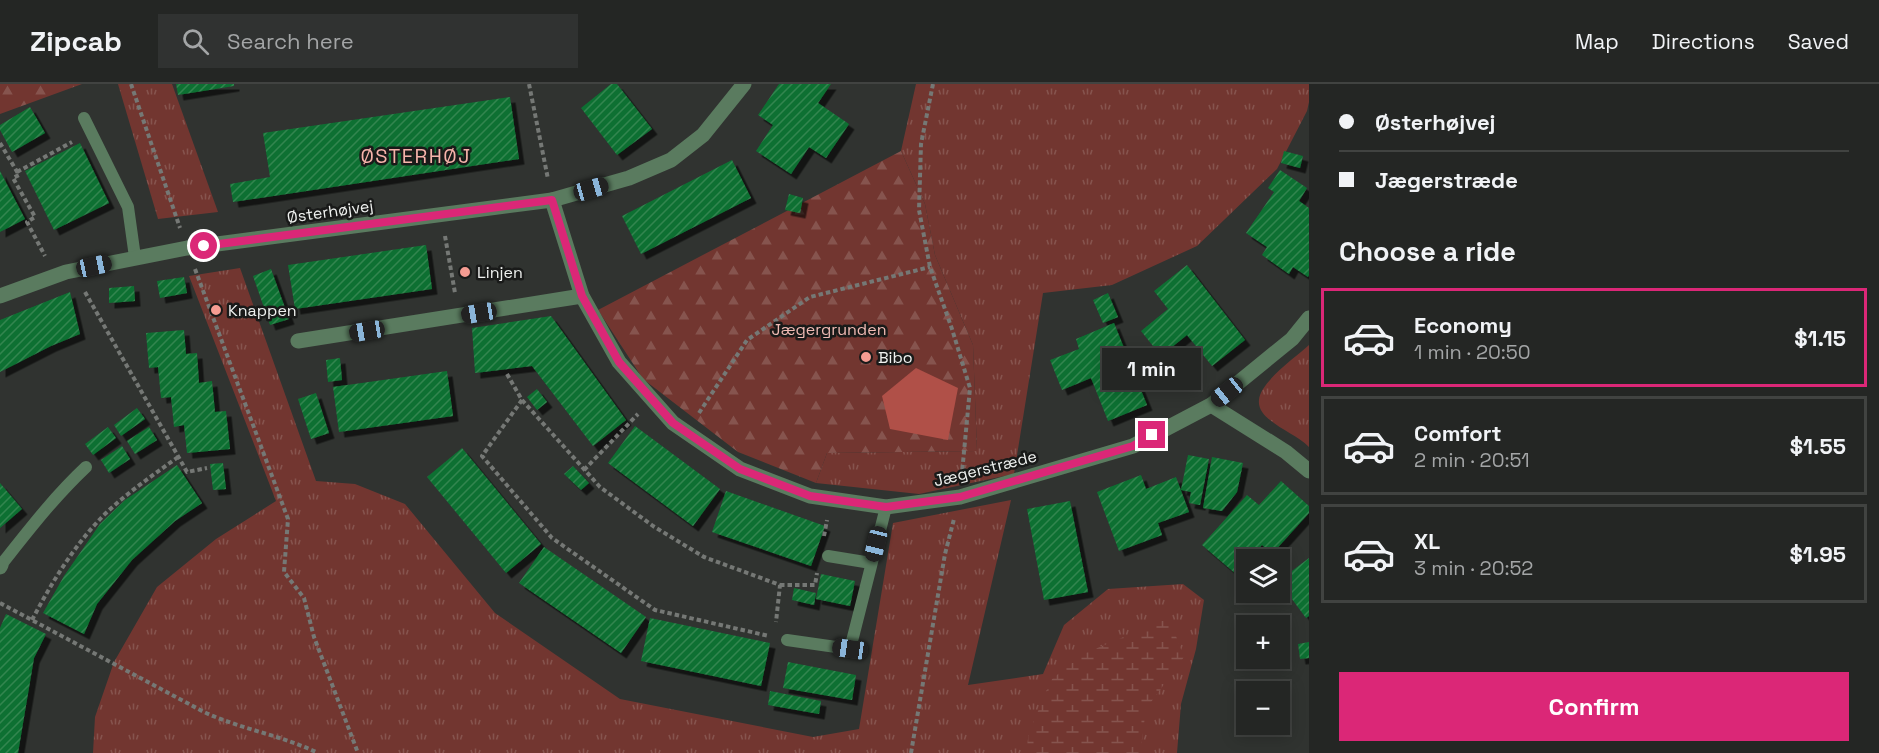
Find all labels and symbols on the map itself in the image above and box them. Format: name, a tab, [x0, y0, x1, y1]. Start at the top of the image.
district label: ØSTERHØJ	[360, 143, 472, 169]
car	[571, 175, 611, 203]
street label: Østerhøjvej	[286, 195, 375, 228]
route start	[190, 232, 217, 259]
car	[75, 253, 113, 279]
place label: Linjen	[477, 262, 523, 283]
marker: Linjen	[458, 265, 472, 279]
place label: Knappen	[228, 300, 297, 321]
car	[460, 301, 498, 325]
marker: Knappen	[209, 303, 223, 317]
car	[348, 319, 386, 343]
park label: Jægergrunden	[772, 319, 886, 340]
place label: Bibo	[878, 347, 913, 368]
callout: 1 min	[1102, 348, 1202, 390]
marker: Bibo	[859, 350, 873, 364]
car	[1207, 374, 1247, 410]
route end	[1138, 421, 1165, 448]
street label: Jægerstræde	[931, 446, 1039, 491]
car	[863, 524, 889, 564]
car	[831, 638, 869, 660]

